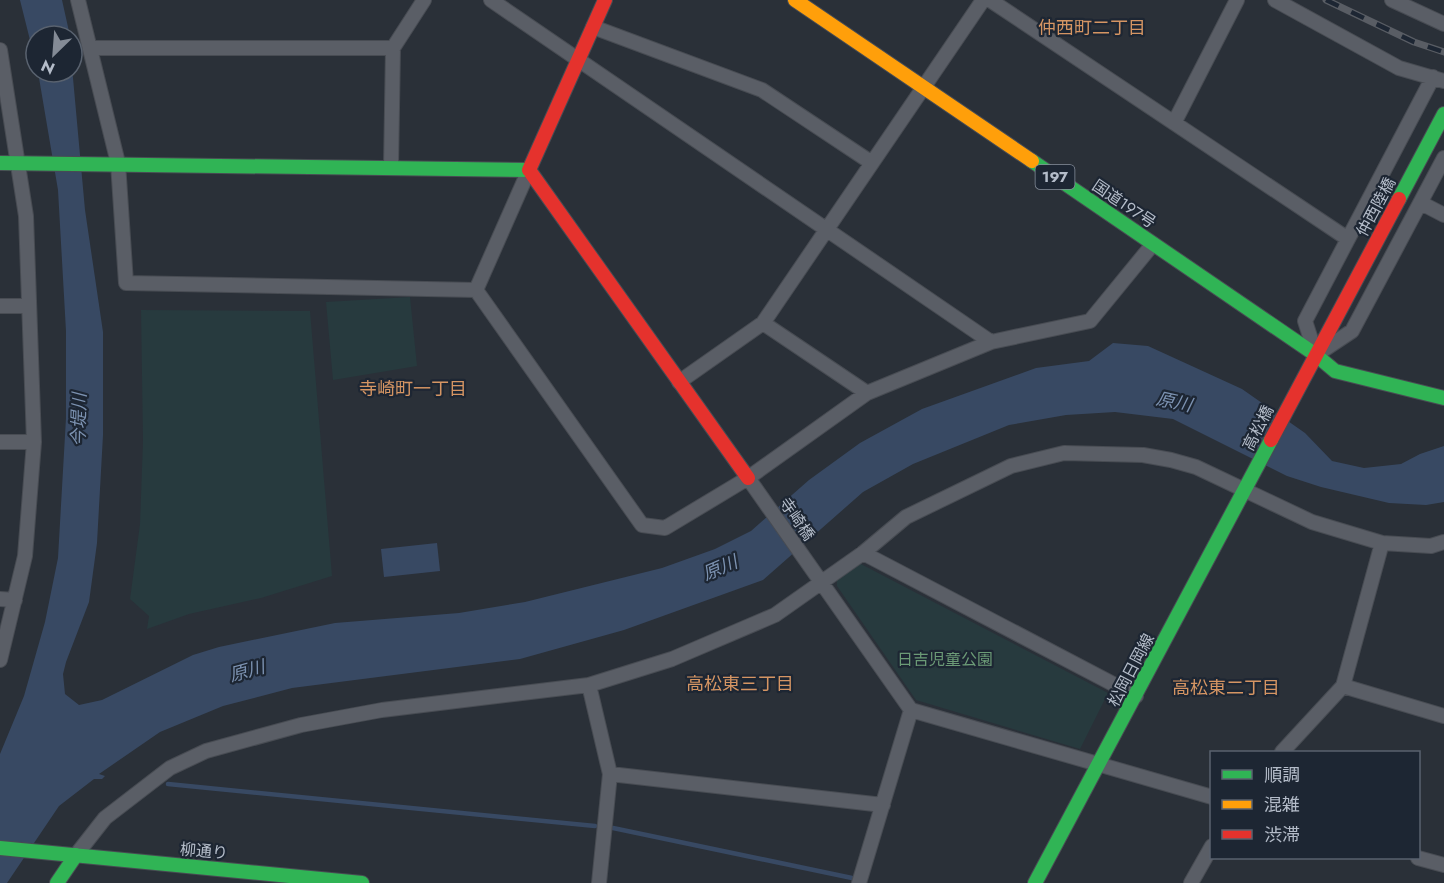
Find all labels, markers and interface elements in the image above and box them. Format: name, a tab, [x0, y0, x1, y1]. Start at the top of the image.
district label: 仲西町二丁目	[1038, 15, 1146, 41]
north arrow	[24, 24, 84, 84]
text: N	[37, 54, 58, 80]
road number: 197	[1036, 165, 1074, 189]
street label: 仲西陸橋	[1351, 173, 1401, 241]
street label: 国道197号	[1088, 174, 1160, 234]
district label: 寺崎町一丁目	[359, 376, 467, 402]
water label: 原川	[1154, 386, 1196, 419]
water label: 今堤川	[66, 391, 93, 447]
street label: 高松橋	[1237, 401, 1279, 455]
street label: 寺崎橋	[774, 493, 820, 545]
water label: 原川	[698, 548, 743, 587]
street label: 松岡日岡線	[1102, 629, 1160, 711]
park label: 日吉児童公園	[897, 648, 993, 671]
water label: 原川	[226, 653, 270, 688]
district label: 高松東三丁目	[686, 671, 794, 697]
district label: 高松東二丁目	[1172, 675, 1280, 701]
legend	[1210, 751, 1420, 859]
text: 順調	[1264, 762, 1300, 788]
text: 混雑	[1264, 792, 1300, 818]
text: 渋滞	[1264, 822, 1300, 848]
street label: 柳通り	[179, 837, 229, 865]

